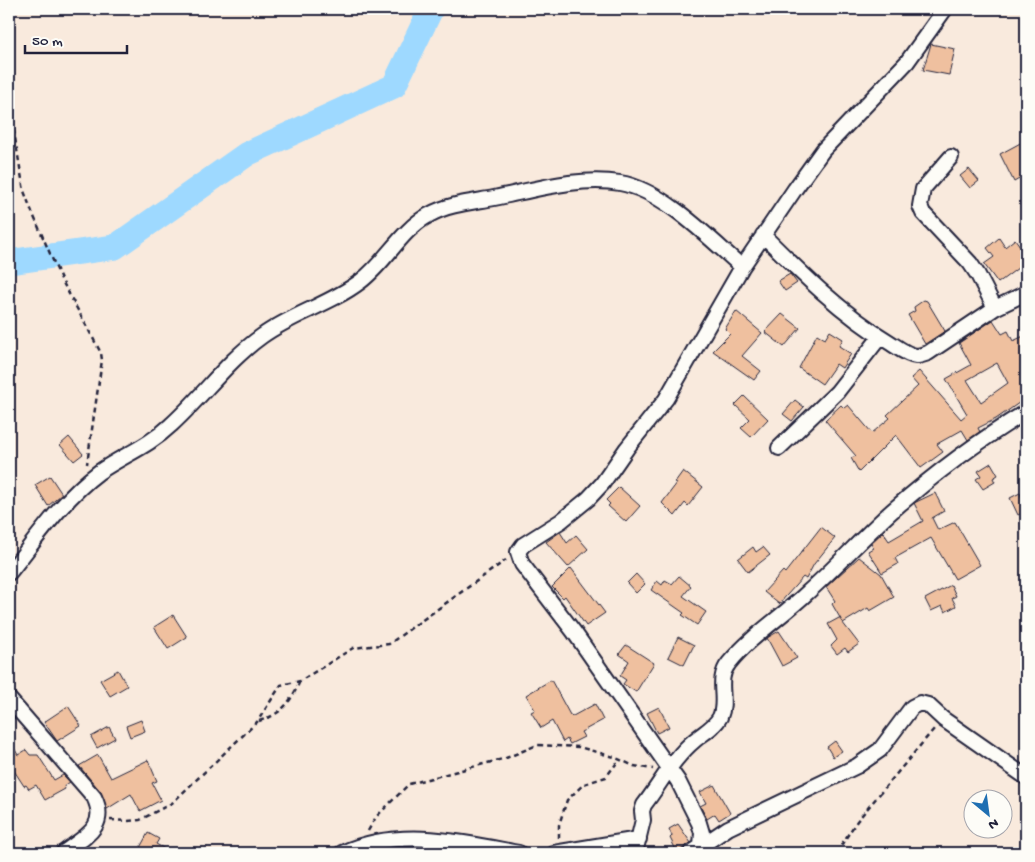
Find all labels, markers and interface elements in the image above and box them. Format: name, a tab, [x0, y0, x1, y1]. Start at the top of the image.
scale bar	[25, 22, 128, 54]
text: 50 m	[32, 33, 63, 51]
north arrow	[962, 790, 1012, 840]
text: N	[985, 814, 1001, 833]

